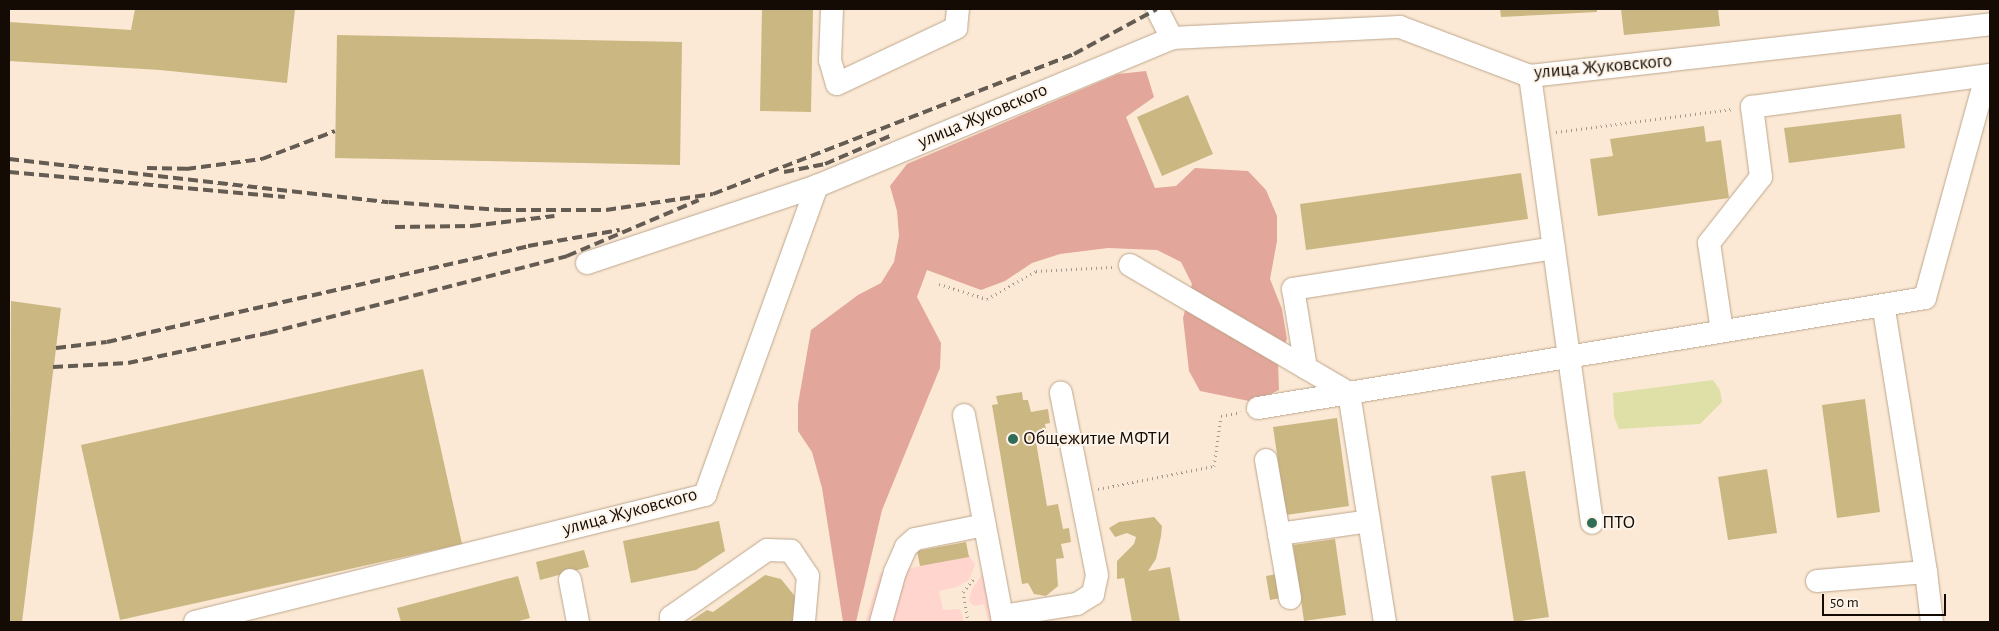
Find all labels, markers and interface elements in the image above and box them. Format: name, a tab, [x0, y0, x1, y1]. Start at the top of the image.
street label: улица Жуковского	[1533, 50, 1673, 84]
street label: улица Жуковского	[915, 79, 1051, 153]
place label: Общежитие МФТИ	[1023, 428, 1170, 450]
marker: Общежитие МФТИ	[1007, 433, 1019, 445]
street label: улица Жуковского	[560, 483, 700, 541]
place label: ПТО	[1602, 512, 1635, 534]
marker: ПТО	[1586, 517, 1598, 529]
scale bar	[1824, 584, 1948, 616]
text: 50 m	[1830, 595, 1859, 610]

